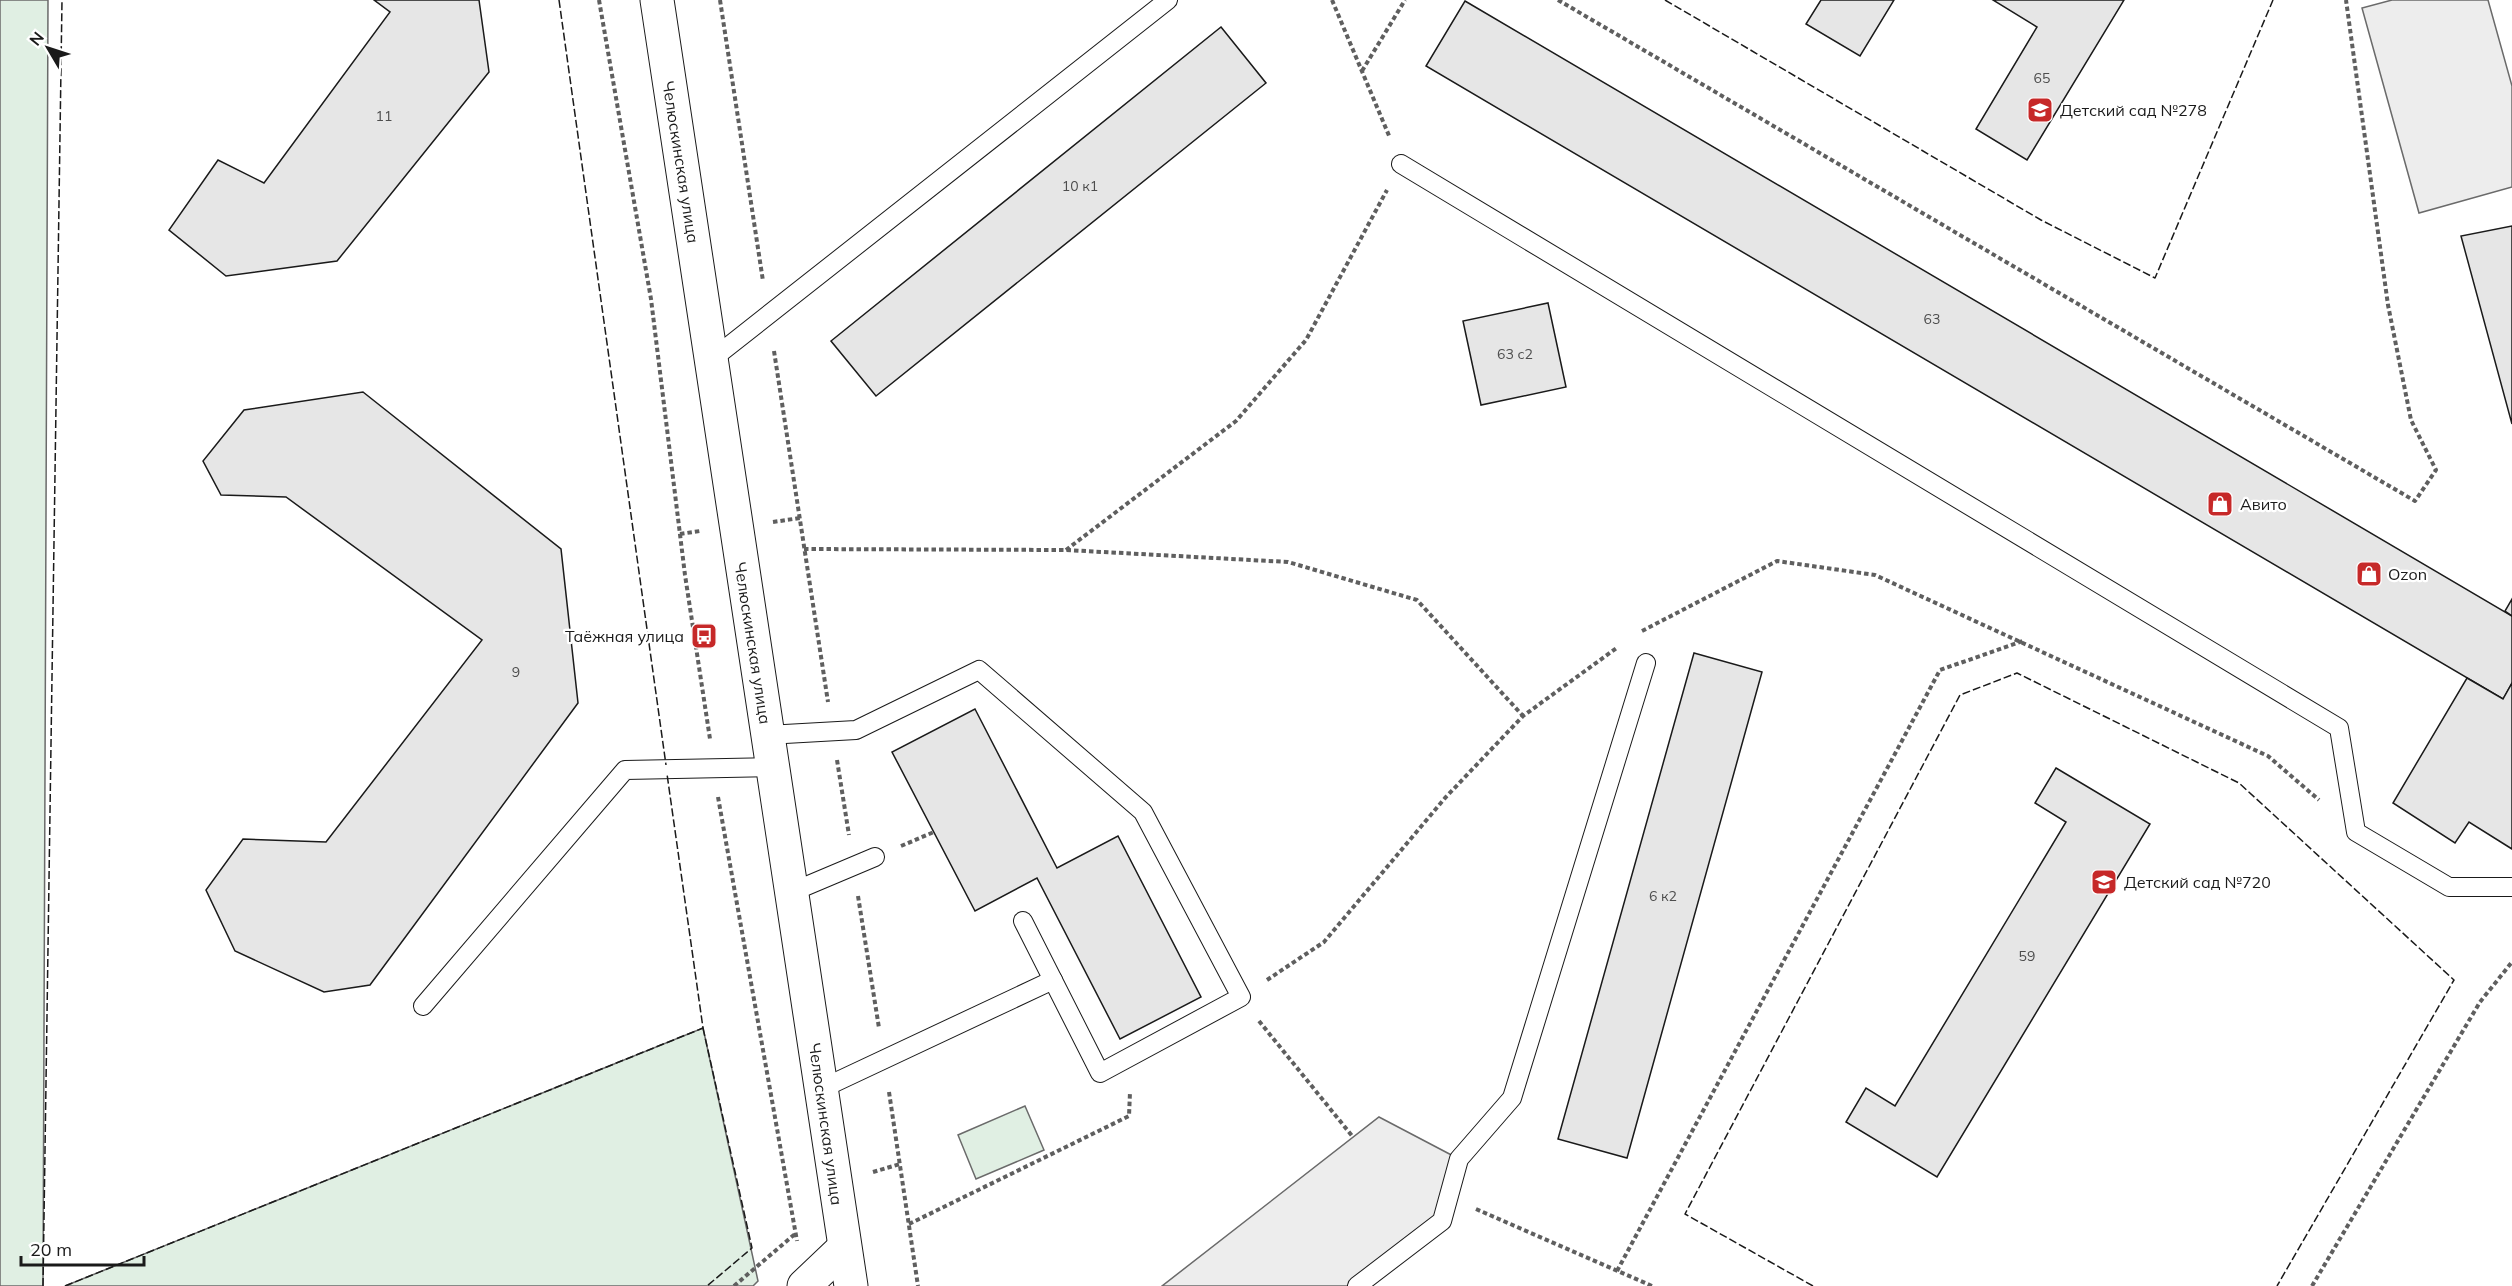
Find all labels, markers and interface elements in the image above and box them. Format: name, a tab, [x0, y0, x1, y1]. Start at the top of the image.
north arrow	[18, 18, 78, 78]
text: N	[25, 28, 48, 50]
house number: 65	[2034, 69, 2050, 87]
street label: Челюскинская улица	[658, 80, 704, 244]
school or university icon: Детский сад №278	[2025, 95, 2055, 125]
place label: Детский сад №278	[2060, 100, 2207, 120]
house number: 11	[376, 107, 392, 125]
house number: 10 к1	[1062, 177, 1098, 195]
house number: 63	[1924, 310, 1940, 328]
house number: 63 с2	[1497, 345, 1533, 363]
shop icon: Авито	[2205, 489, 2235, 519]
place label: Авито	[2240, 494, 2287, 514]
shop icon: Ozon	[2354, 559, 2384, 589]
street label: Челюскинская улица	[730, 561, 776, 725]
place label: Ozon	[2388, 564, 2427, 584]
bus stop icon: Таёжная улица	[689, 621, 719, 651]
place label: Таёжная улица	[565, 626, 684, 646]
house number: 9	[512, 663, 520, 681]
school or university icon: Детский сад №720	[2089, 867, 2119, 897]
place label: Детский сад №720	[2124, 872, 2271, 892]
house number: 6 к2	[1649, 887, 1677, 905]
house number: 59	[2019, 947, 2035, 965]
street label: Челюскинская улица	[805, 1042, 847, 1206]
scale bar	[21, 1229, 144, 1267]
text: 20 m	[30, 1238, 72, 1261]

